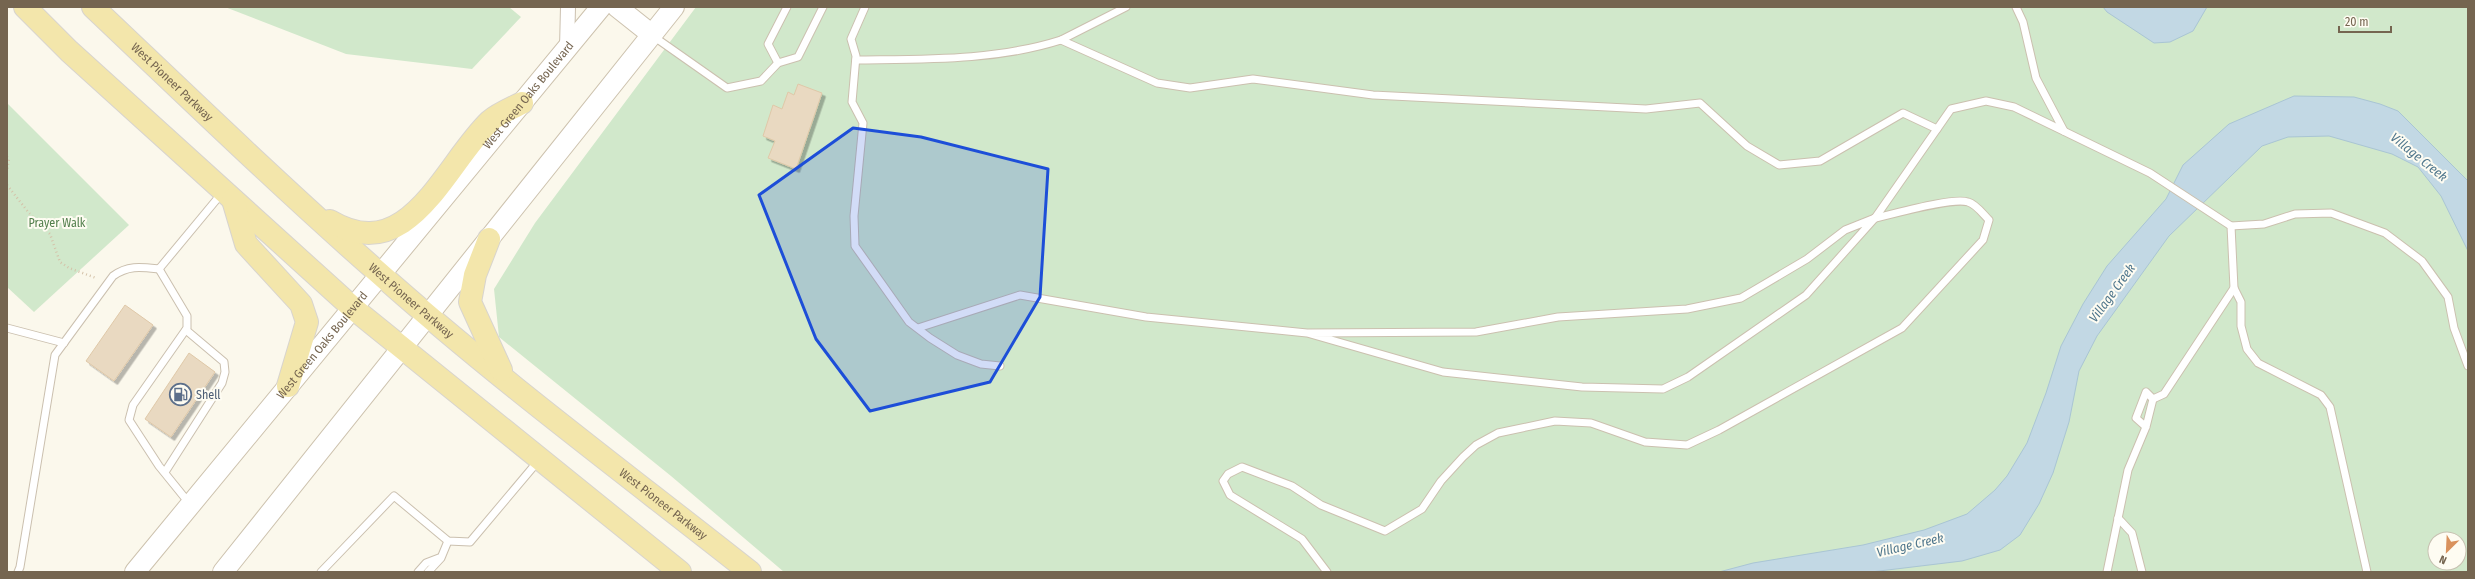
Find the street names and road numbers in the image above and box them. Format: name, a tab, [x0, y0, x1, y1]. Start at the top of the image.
street label: West Green Oaks Boulevard	[480, 39, 577, 152]
street label: West Pioneer Parkway	[128, 40, 216, 125]
street label: West Pioneer Parkway	[366, 260, 457, 342]
street label: West Green Oaks Boulevard	[274, 289, 370, 402]
street label: West Pioneer Parkway	[616, 466, 711, 543]

